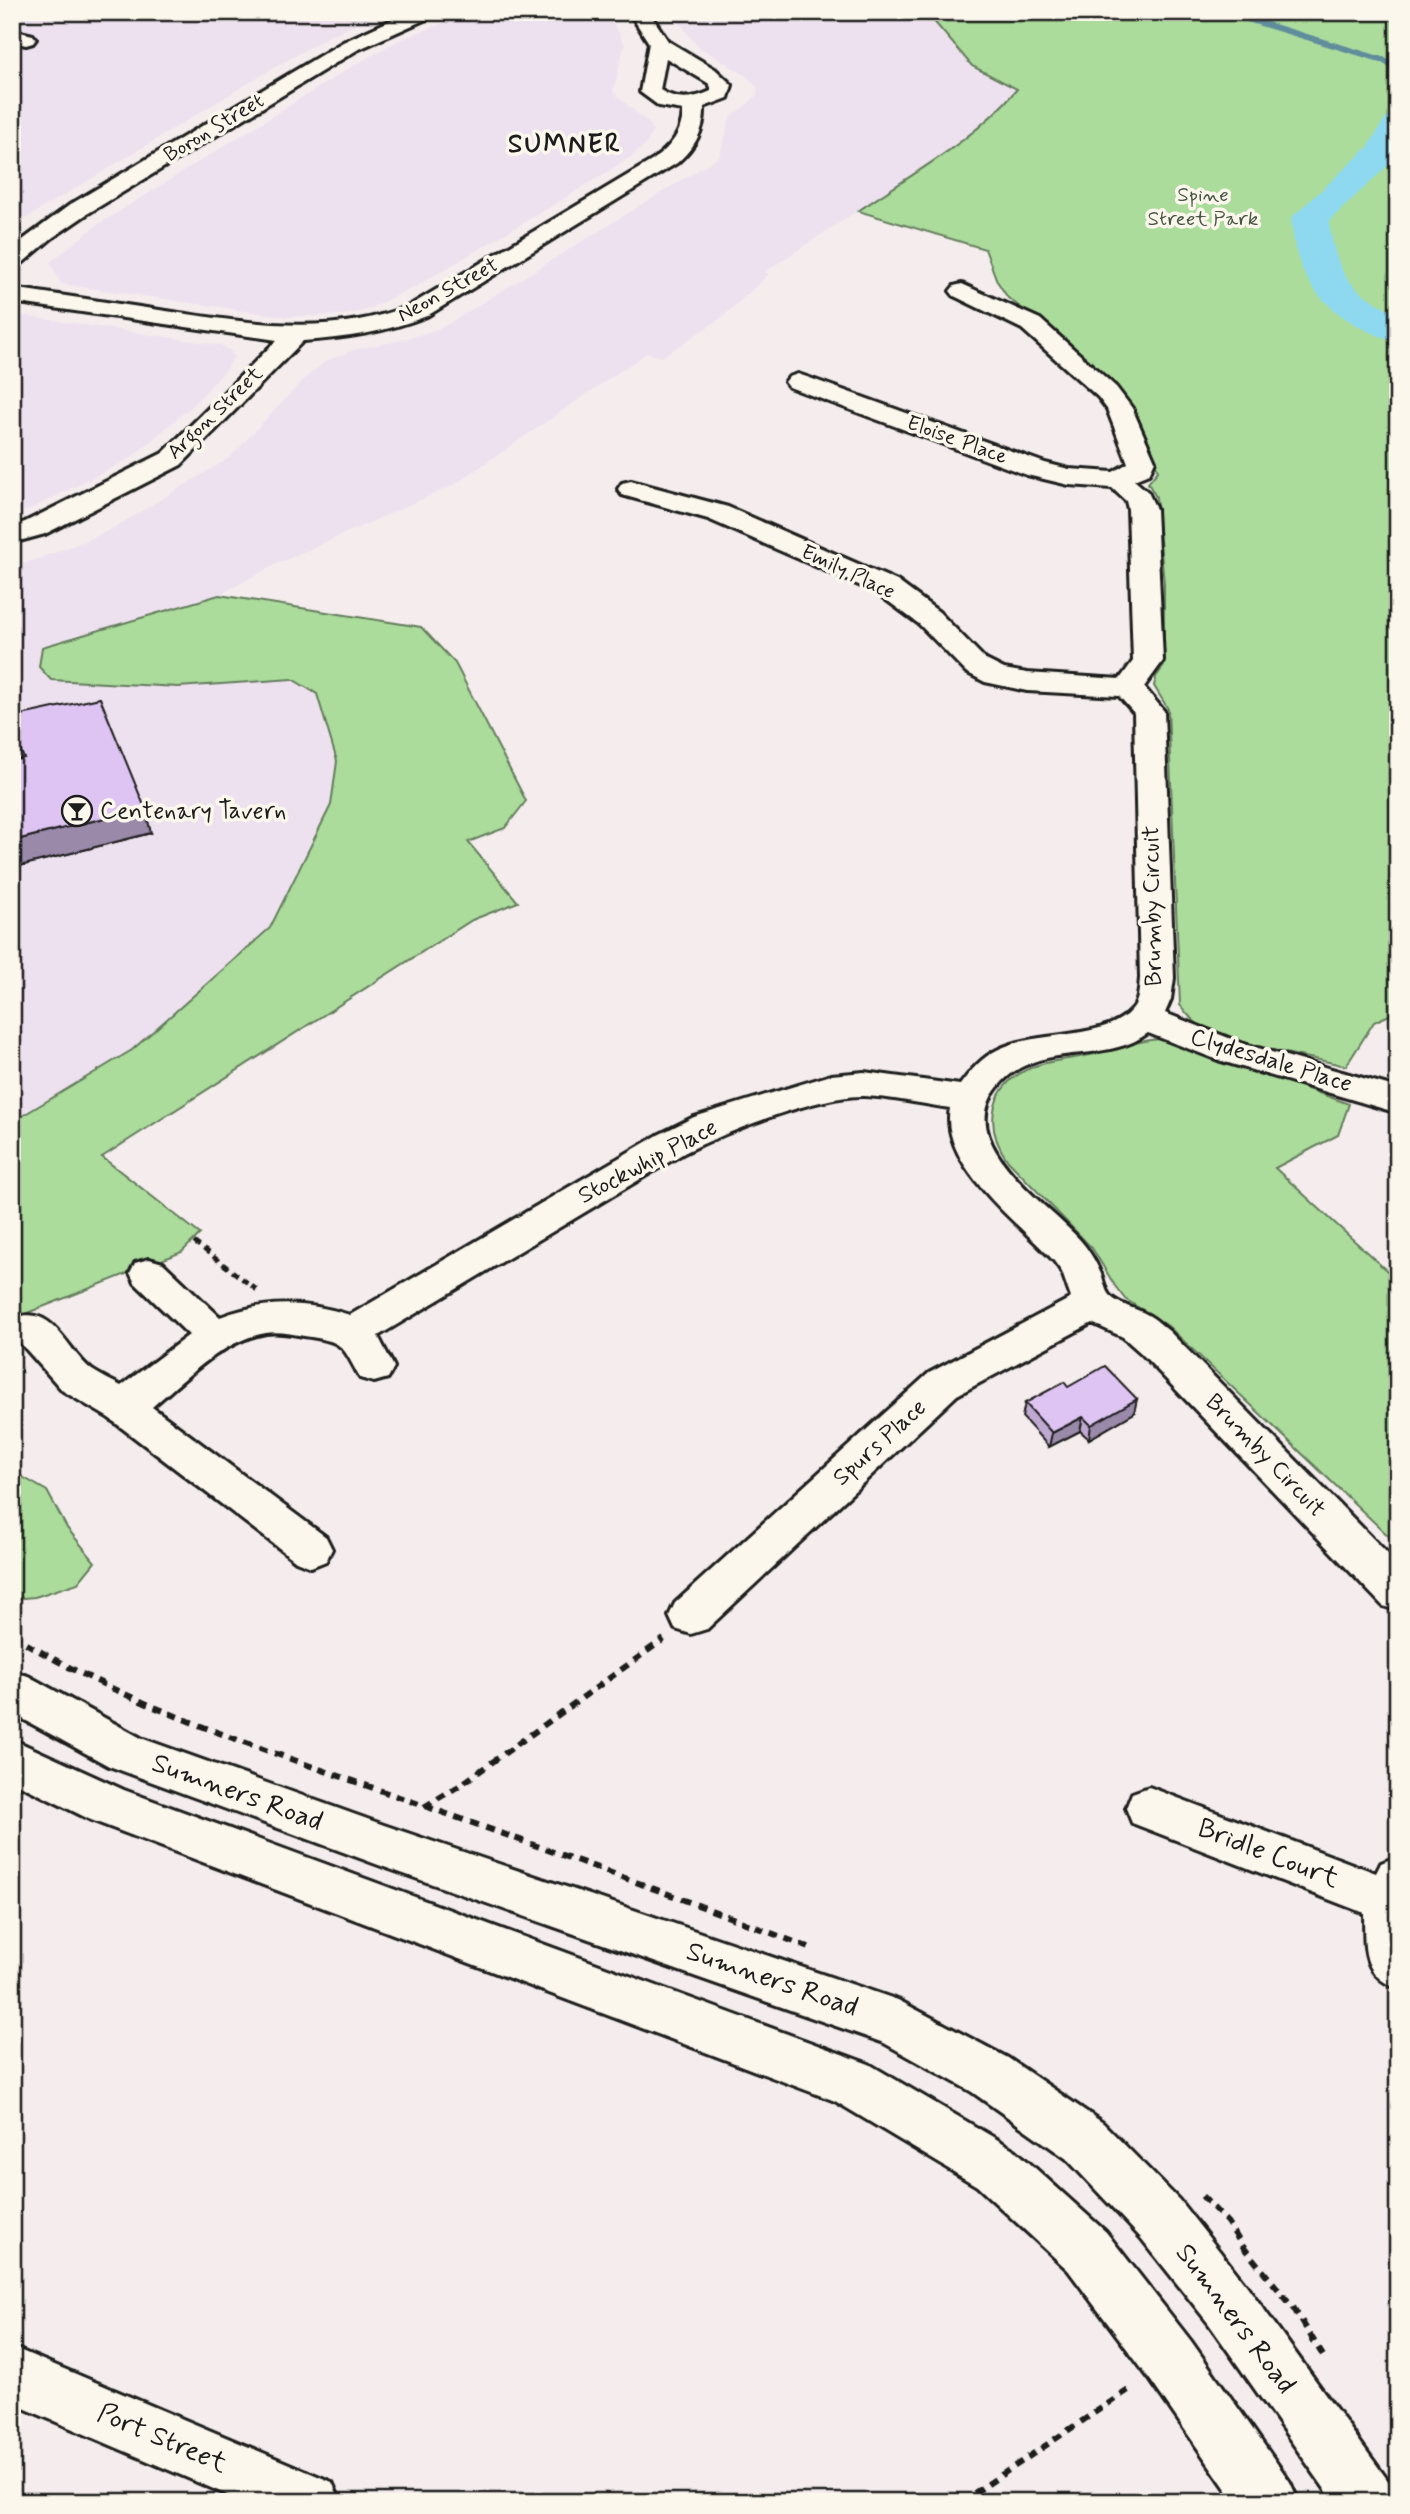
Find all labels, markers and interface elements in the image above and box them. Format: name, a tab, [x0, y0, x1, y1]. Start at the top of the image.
street label: Boron Street	[159, 87, 269, 169]
district label: SUMNER	[508, 128, 622, 162]
park label: Spine Street Park	[1148, 181, 1259, 233]
street label: Neon Street	[393, 251, 503, 329]
street label: Argon Street	[161, 360, 271, 467]
street label: Eloise Place	[903, 409, 1011, 471]
street label: Emily Place	[796, 538, 900, 606]
bar icon: Centenary Tavern	[60, 794, 94, 828]
place label: Centenary Tavern	[100, 796, 286, 827]
street label: Brumby Circuit	[1136, 825, 1170, 987]
street label: Clydesdale Place	[1186, 1022, 1356, 1100]
street label: Stockwhip Place	[573, 1112, 723, 1212]
street label: Brumby Circuit	[1198, 1387, 1332, 1525]
street label: Spurs Place	[827, 1393, 933, 1493]
street label: Sumners Road	[146, 1745, 328, 1841]
street label: Bridle Court	[1192, 1810, 1344, 1898]
street label: Sumners Road	[681, 1933, 863, 2027]
street label: Sumners Road	[1166, 2236, 1304, 2402]
street label: Port Street	[91, 2395, 233, 2483]

